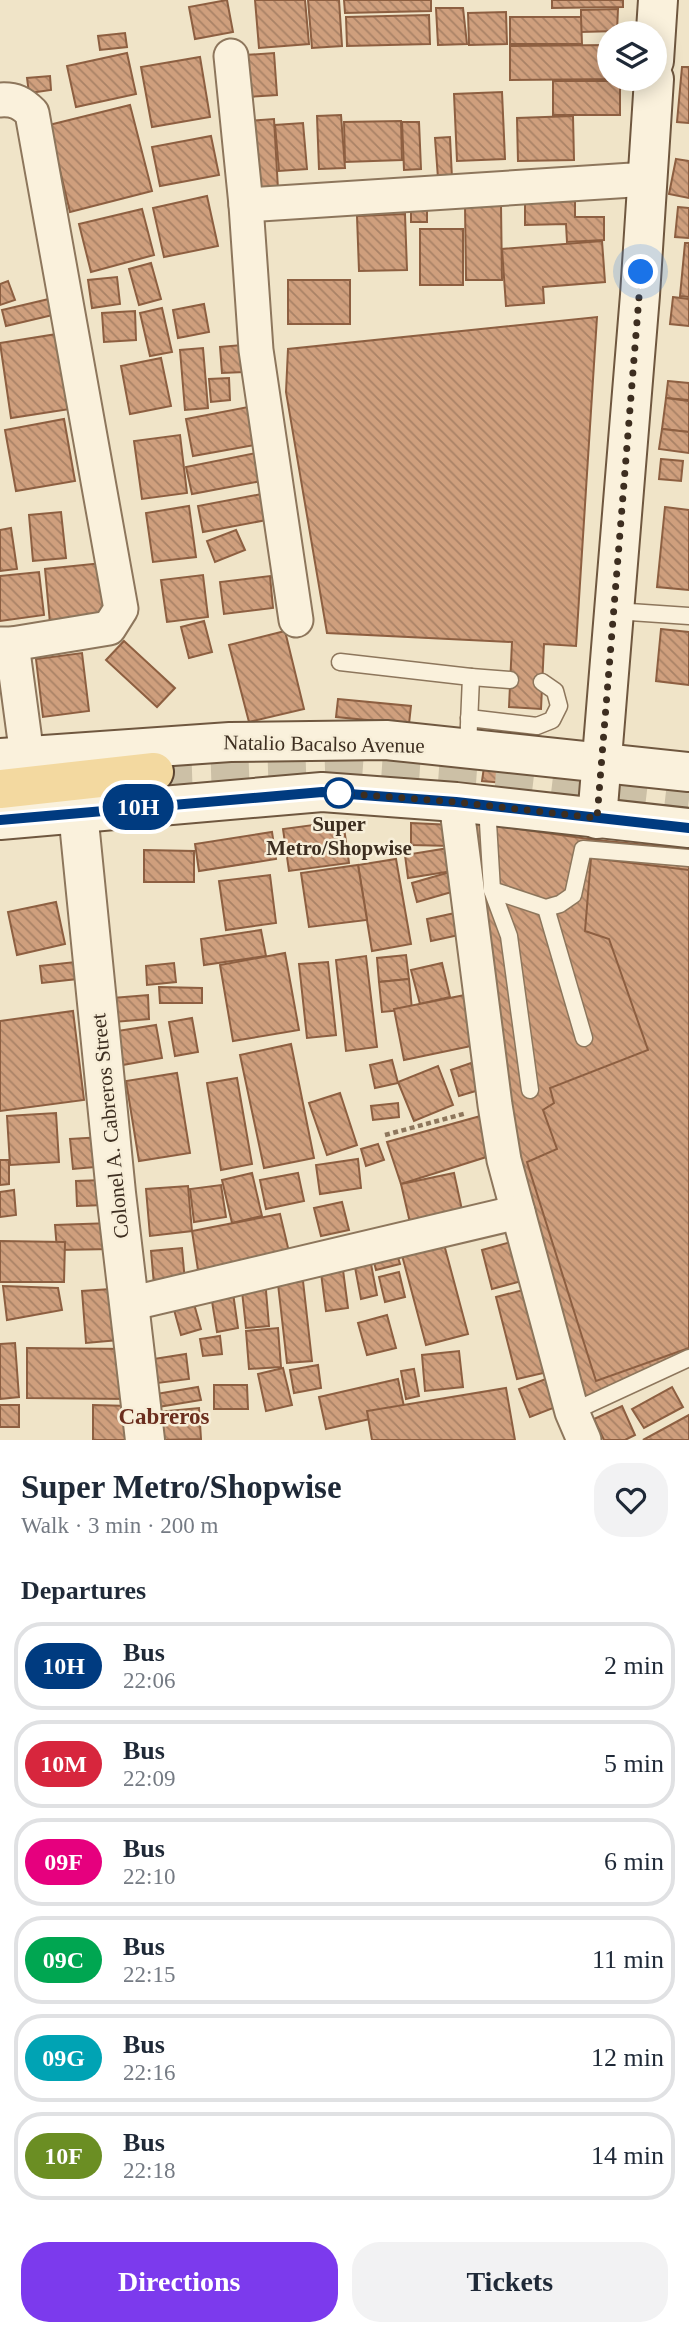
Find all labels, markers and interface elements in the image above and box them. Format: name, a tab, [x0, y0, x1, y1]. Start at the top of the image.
map controls	[597, 21, 667, 91]
button: layers	[597, 21, 667, 91]
your location	[623, 254, 658, 289]
street label: Natalio Bacalso Avenue	[223, 730, 425, 758]
marker: Super Metro/Shopwise	[324, 778, 354, 808]
line badge: 10H	[98, 784, 178, 830]
text: 10H	[117, 794, 159, 820]
place label: Super Metro/Shopwise	[266, 812, 412, 860]
street label: Colonel A. Cabreros Street	[86, 1012, 134, 1240]
district label: Cabreros	[118, 1404, 210, 1429]
button: heart	[594, 1463, 668, 1537]
text: Super Metro/Shopwise	[21, 1469, 342, 1505]
text: Walk · 3 min · 200 m	[21, 1513, 218, 1538]
text: Departures	[21, 1576, 146, 1605]
text: Bus	[123, 1638, 165, 1667]
text: 2 min	[604, 1651, 664, 1680]
text: 10H	[42, 1653, 85, 1679]
text: 22:06	[123, 1668, 175, 1693]
text: Bus	[123, 1736, 165, 1765]
text: 5 min	[604, 1749, 664, 1778]
text: 10M	[40, 1751, 87, 1777]
text: 22:09	[123, 1766, 175, 1791]
text: Bus	[123, 1834, 165, 1863]
text: 6 min	[604, 1847, 664, 1876]
text: 09F	[44, 1849, 83, 1875]
text: 22:10	[123, 1864, 175, 1889]
text: Bus	[123, 1932, 165, 1961]
text: 11 min	[592, 1945, 664, 1974]
text: 09C	[43, 1947, 84, 1973]
text: 22:15	[123, 1962, 175, 1987]
text: Bus	[123, 2030, 165, 2059]
text: 12 min	[591, 2043, 664, 2072]
text: 09G	[42, 2045, 85, 2071]
text: 22:16	[123, 2060, 175, 2085]
text: Bus	[123, 2128, 165, 2157]
text: 14 min	[591, 2141, 664, 2170]
text: 10F	[44, 2143, 83, 2169]
text: 22:18	[123, 2158, 175, 2183]
button: Directions	[21, 2242, 338, 2322]
button: Tickets	[352, 2242, 668, 2322]

